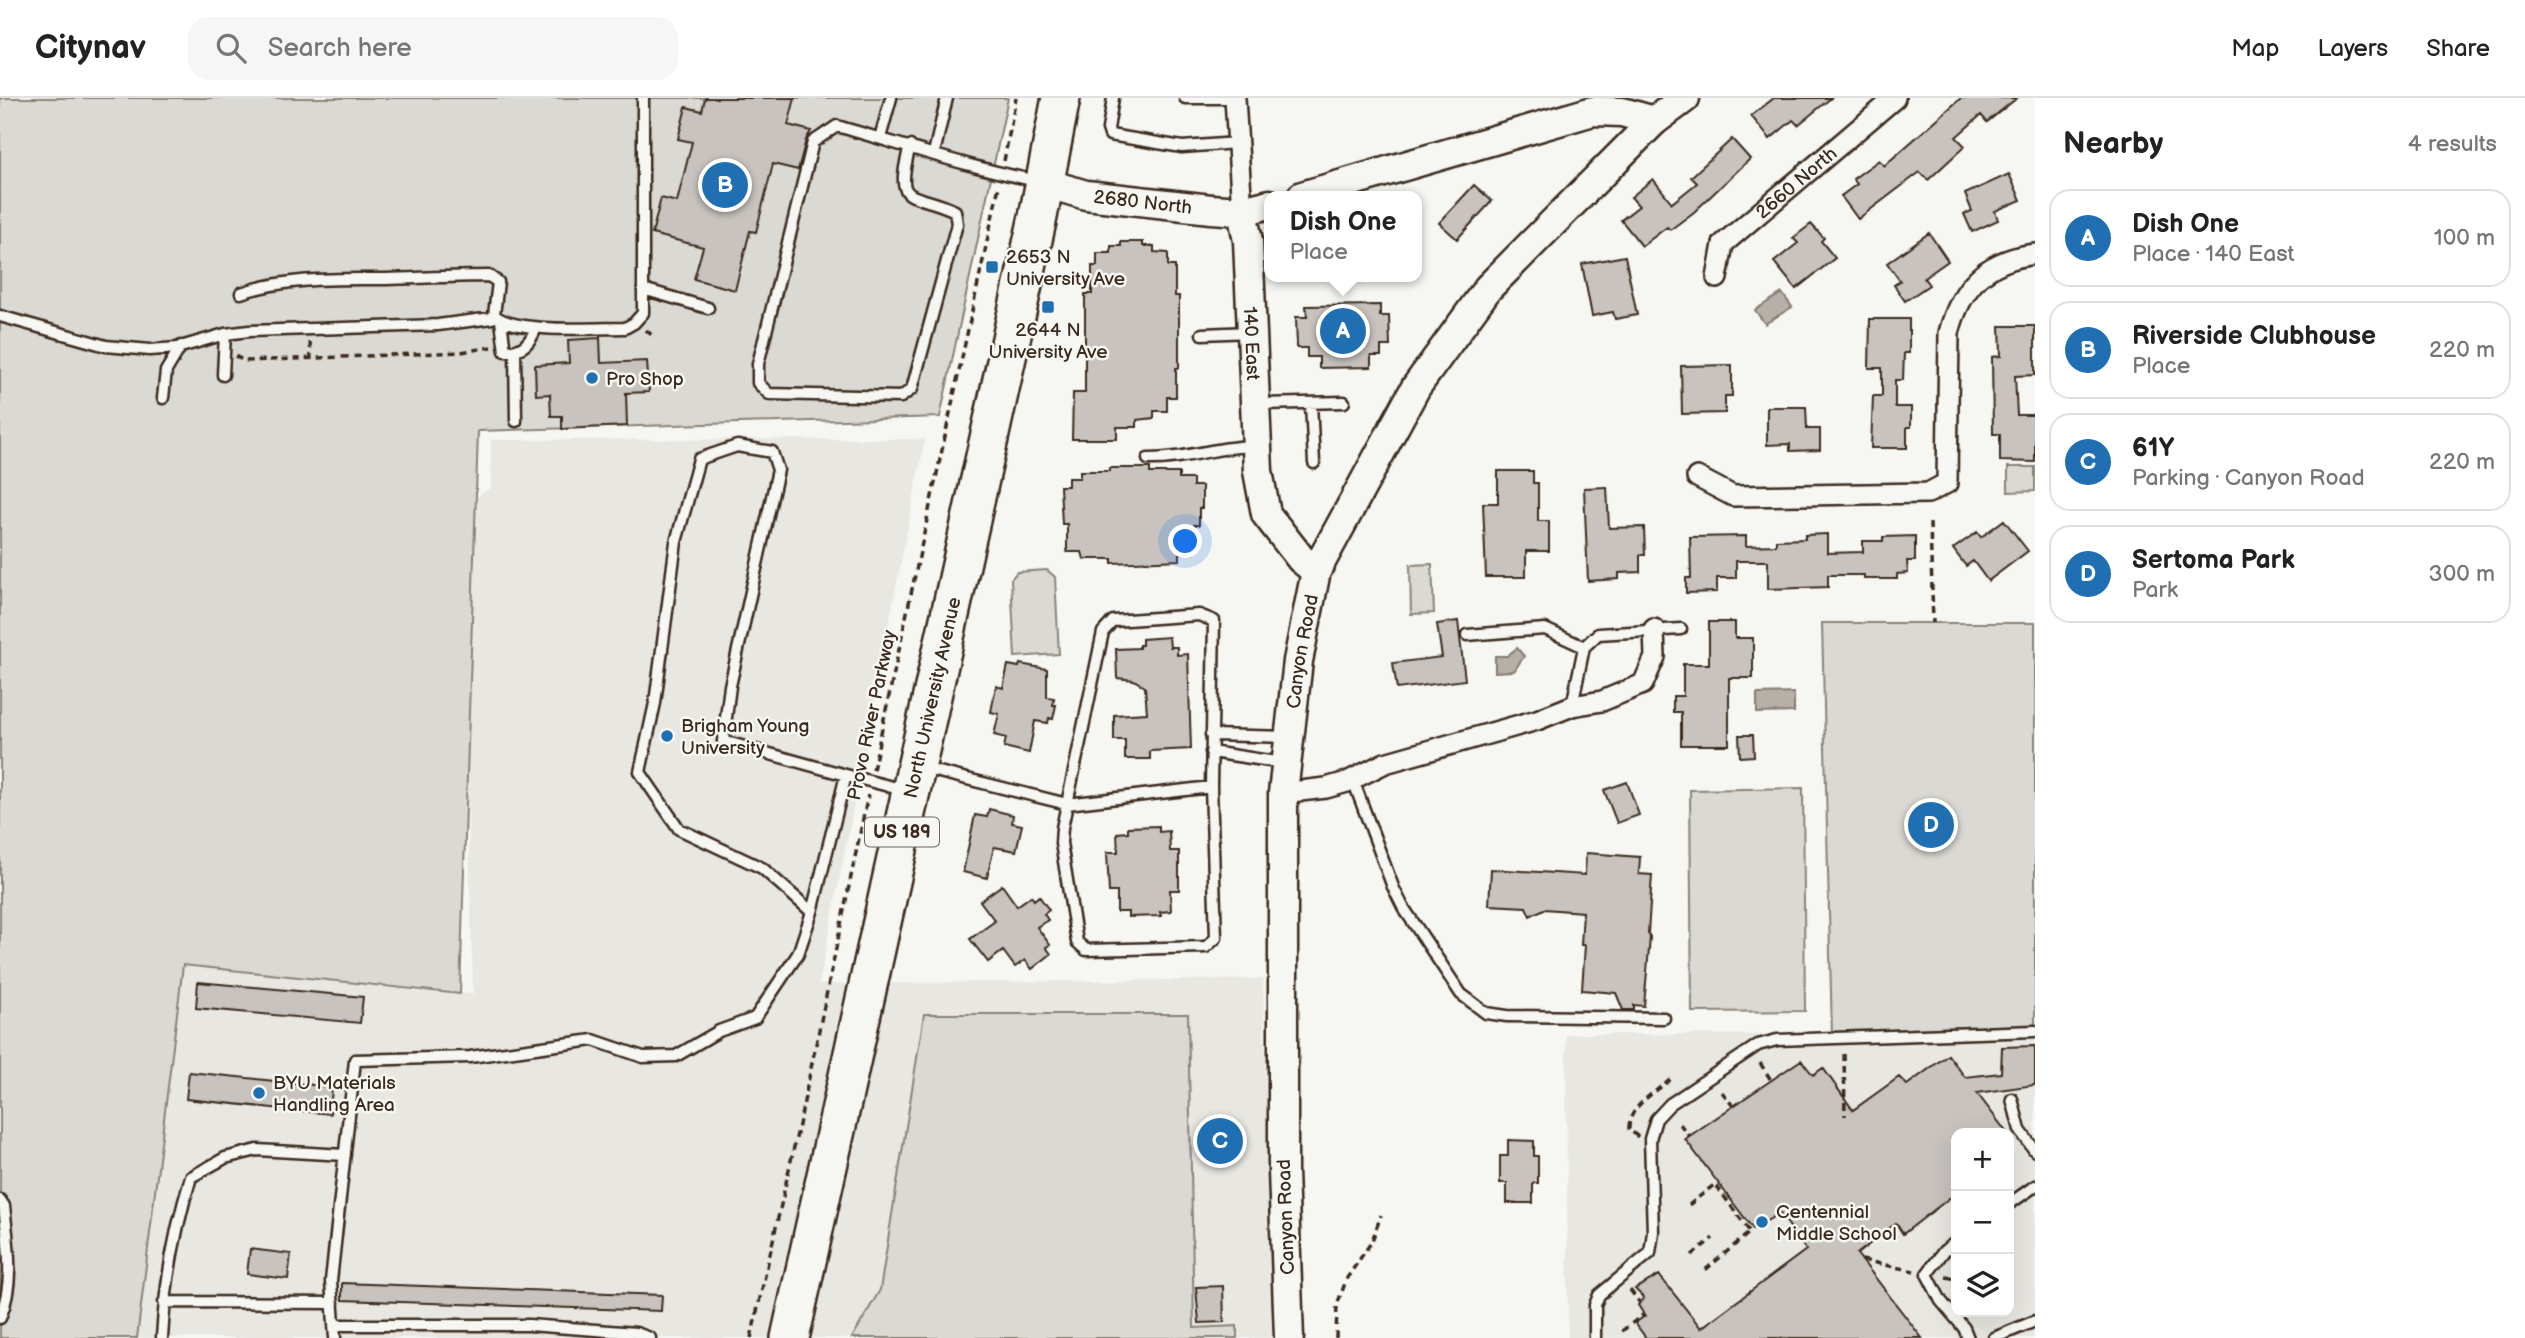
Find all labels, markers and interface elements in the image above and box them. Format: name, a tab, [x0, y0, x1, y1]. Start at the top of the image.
search box	[188, 17, 678, 80]
text: Citynav	[35, 28, 146, 68]
icon: search	[212, 29, 250, 67]
text: Search here	[268, 33, 412, 64]
text: Map	[2231, 34, 2279, 63]
text: Layers	[2317, 34, 2388, 63]
text: Share	[2426, 34, 2490, 63]
text: Nearby	[2063, 126, 2163, 162]
text: 4 results	[2408, 130, 2497, 158]
street label: 2660 North	[1751, 142, 1842, 224]
pin: B	[702, 159, 748, 211]
street label: 2680 North	[1092, 186, 1193, 220]
popup	[1264, 191, 1422, 282]
text: Dish One	[1290, 207, 1396, 238]
text: Dish One	[2132, 209, 2239, 240]
text: A	[2081, 224, 2095, 252]
text: 100 m	[2434, 224, 2495, 252]
text: Place	[1290, 238, 1348, 266]
text: Place · 140 East	[2132, 240, 2295, 268]
place label: 2653 N University Ave	[1006, 246, 1125, 291]
marker: 2653 N University Ave	[984, 259, 1000, 275]
marker: 2644 N University Ave	[1040, 299, 1056, 315]
pin: A	[1320, 305, 1366, 357]
street label: 140 East	[1238, 306, 1264, 381]
place label: 2644 N University Ave	[989, 319, 1107, 364]
text: Riverside Clubhouse	[2132, 321, 2376, 352]
text: B	[2080, 336, 2096, 364]
text: 220 m	[2429, 336, 2495, 364]
text: Place	[2132, 352, 2190, 380]
place label: Pro Shop	[606, 368, 684, 391]
marker: Pro Shop	[584, 370, 600, 386]
text: 61Y	[2132, 433, 2174, 464]
text: C	[2080, 448, 2096, 476]
text: 220 m	[2429, 448, 2495, 476]
text: Parking · Canyon Road	[2132, 464, 2365, 492]
your location	[1168, 524, 1202, 558]
text: Sertoma Park	[2132, 545, 2295, 576]
text: D	[2080, 560, 2096, 588]
text: 300 m	[2429, 560, 2495, 588]
text: Park	[2132, 576, 2178, 604]
street label: Canyon Road	[1283, 592, 1324, 710]
street label: North University Avenue	[900, 595, 967, 800]
street label: Provo River Parkway	[843, 628, 902, 803]
place label: Brigham Young University	[681, 715, 810, 760]
marker: Brigham Young University	[659, 728, 675, 744]
pin: D	[1908, 799, 1954, 851]
road number: US 189	[865, 818, 939, 846]
place label: BYU Materials Handling Area	[273, 1072, 396, 1117]
marker: BYU Materials Handling Area	[251, 1085, 267, 1101]
pin: C	[1197, 1115, 1243, 1167]
map controls	[1951, 1128, 2014, 1317]
button: +	[1951, 1128, 2014, 1191]
street label: Canyon Road	[1273, 1159, 1300, 1275]
button: −	[1951, 1191, 2014, 1254]
place label: Centennial Middle School	[1776, 1201, 1897, 1246]
marker: Centennial Middle School	[1754, 1214, 1770, 1230]
button: layers	[1951, 1254, 2014, 1317]

